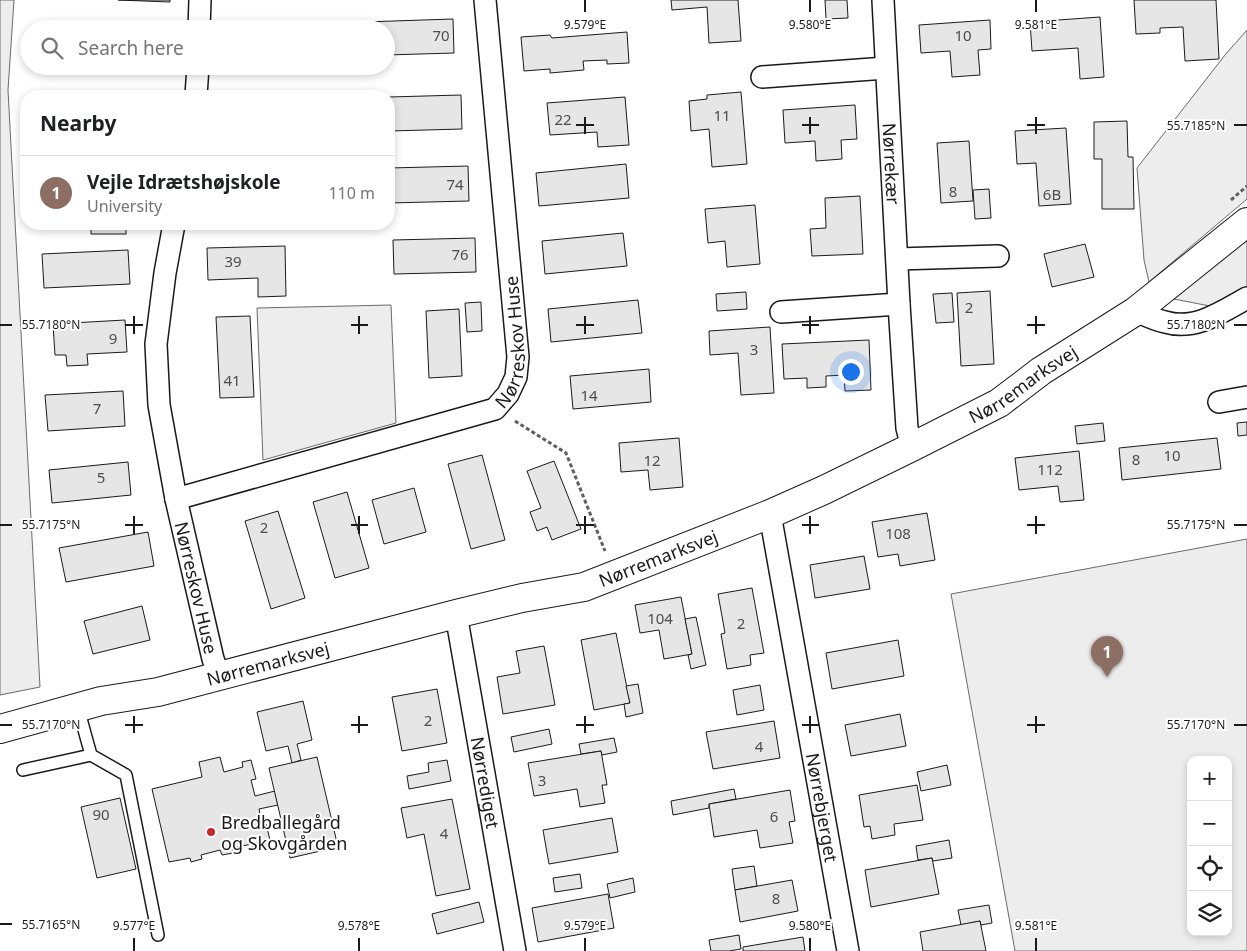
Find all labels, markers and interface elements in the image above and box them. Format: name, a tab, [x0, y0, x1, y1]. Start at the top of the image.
text: 9.579°E	[564, 16, 606, 33]
text: 9.580°E	[789, 16, 831, 33]
text: 9.581°E	[1015, 16, 1057, 33]
search box	[20, 20, 395, 75]
house number: 70	[432, 25, 450, 45]
house number: 10	[954, 25, 972, 45]
icon: search	[38, 34, 66, 62]
text: Search here	[78, 35, 184, 61]
house number: 11	[713, 105, 731, 125]
text: Nearby	[40, 109, 116, 137]
house number: 22	[554, 109, 572, 129]
text: 55.7185°N	[1167, 117, 1225, 134]
street label: Nørrekær	[877, 122, 906, 206]
text: Vejle Idrætshøjskole	[87, 169, 281, 195]
house number: 74	[446, 174, 464, 194]
house number: 8	[949, 181, 957, 201]
text: 1	[51, 182, 61, 204]
text: 110 m	[328, 182, 375, 204]
house number: 6B	[1043, 184, 1061, 204]
text: University	[87, 195, 162, 217]
house number: 76	[451, 244, 469, 264]
house number: 39	[224, 251, 242, 271]
street label: Nørreskov Huse	[489, 275, 530, 413]
house number: 2	[965, 297, 973, 317]
text: 55.7180°N	[22, 316, 80, 333]
text: 55.7180°N	[1167, 316, 1225, 333]
house number: 9	[109, 328, 117, 348]
house number: 3	[750, 339, 758, 359]
street label: Nørremarksvej	[964, 339, 1082, 428]
your location	[838, 359, 864, 385]
house number: 41	[223, 370, 241, 390]
house number: 14	[580, 385, 598, 405]
house number: 7	[93, 398, 101, 418]
house number: 10	[1163, 445, 1181, 465]
house number: 8	[1132, 449, 1140, 469]
house number: 12	[643, 450, 661, 470]
house number: 112	[1037, 459, 1063, 479]
house number: 5	[97, 467, 105, 487]
text: 55.7175°N	[22, 516, 80, 533]
text: 55.7175°N	[1167, 516, 1225, 533]
house number: 2	[260, 517, 268, 537]
street label: Nørreskov Huse	[170, 519, 223, 656]
house number: 108	[885, 523, 911, 543]
street label: Nørremarksvej	[595, 524, 721, 592]
house number: 104	[647, 608, 673, 628]
house number: 2	[737, 613, 745, 633]
street label: Nørremarksvej	[204, 636, 332, 691]
pin: 1	[1091, 636, 1123, 677]
house number: 2	[424, 710, 432, 730]
text: 55.7170°N	[22, 716, 80, 733]
text: 55.7170°N	[1167, 716, 1225, 733]
street label: Nørrediget	[466, 735, 505, 831]
house number: 4	[755, 736, 764, 756]
street label: Nørrebjerget	[801, 751, 844, 864]
map controls	[1187, 756, 1232, 936]
button: +	[1187, 756, 1232, 801]
house number: 3	[538, 770, 546, 790]
button: −	[1187, 801, 1232, 846]
house number: 90	[92, 804, 110, 824]
house number: 6	[770, 806, 778, 826]
place label: Bredballegård og Skovgården	[221, 810, 347, 855]
house number: 4	[440, 823, 449, 843]
marker: Bredballegård og Skovgården	[205, 826, 217, 838]
button: locate	[1187, 846, 1232, 891]
house number: 8	[772, 888, 780, 908]
button: layers	[1187, 891, 1232, 936]
text: 55.7165°N	[22, 916, 80, 933]
text: 9.577°E	[113, 917, 155, 934]
text: 9.578°E	[338, 917, 380, 934]
text: 9.579°E	[564, 917, 606, 934]
text: 9.580°E	[789, 917, 831, 934]
text: 9.581°E	[1015, 917, 1057, 934]

